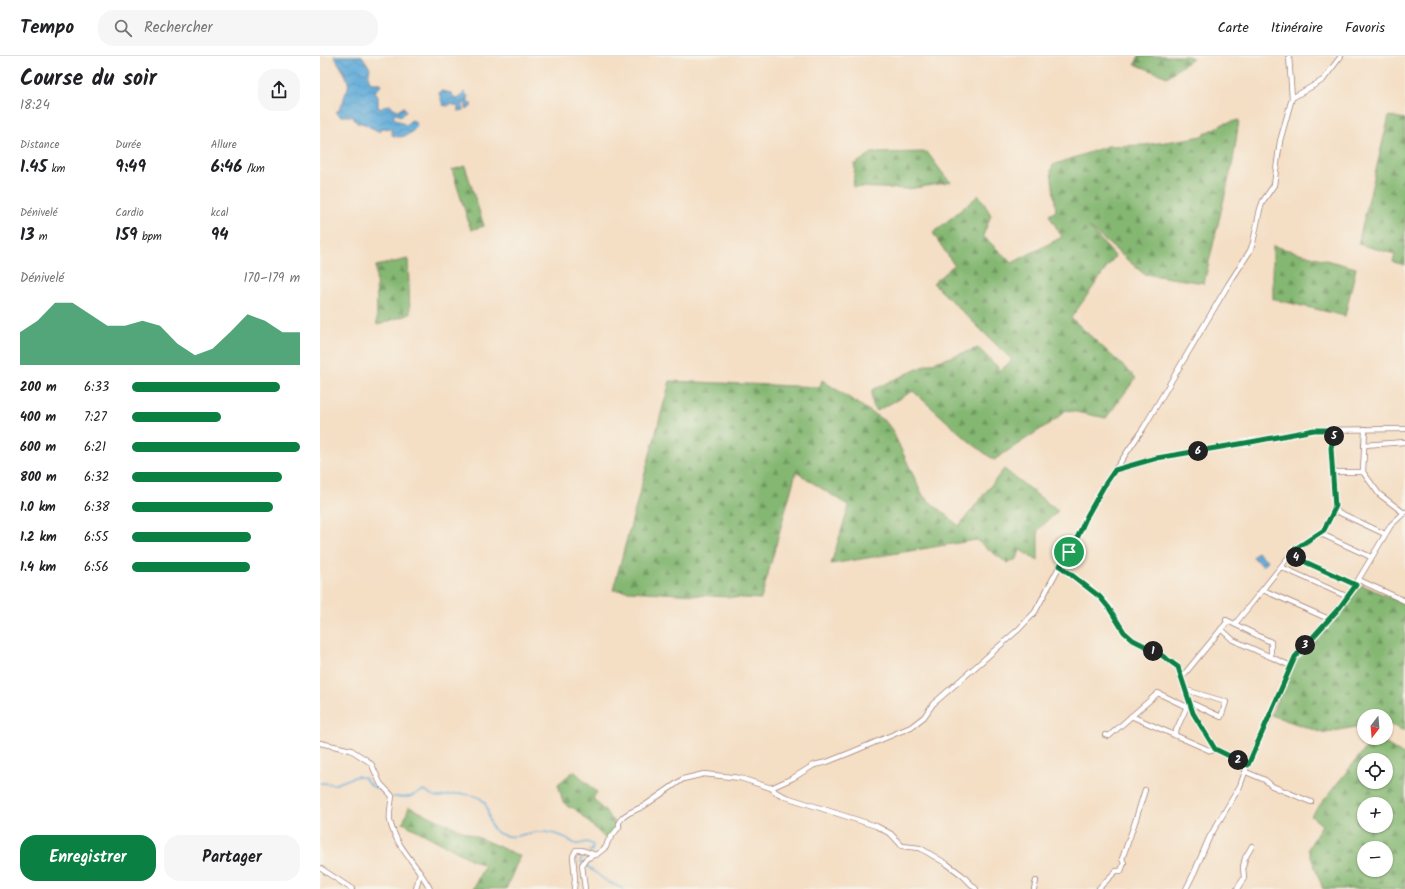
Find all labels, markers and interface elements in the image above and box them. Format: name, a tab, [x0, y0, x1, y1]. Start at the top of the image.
search box	[98, 10, 378, 46]
text: Tempo	[20, 13, 74, 43]
text: Rechercher	[144, 16, 212, 40]
icon: search	[112, 17, 134, 39]
text: Carte	[1217, 17, 1249, 39]
text: Itinéraire	[1271, 17, 1323, 39]
text: Favoris	[1345, 17, 1385, 39]
text: Course du soir	[20, 62, 157, 97]
button: share	[258, 69, 300, 111]
text: 18:24	[20, 95, 50, 116]
text: Distance	[20, 136, 60, 154]
text: Durée	[115, 136, 141, 154]
text: Allure	[211, 136, 237, 154]
text: 1.45	[20, 154, 47, 181]
text: 9:49	[115, 154, 146, 181]
text: 6:46	[211, 154, 243, 181]
text: km	[47, 160, 65, 178]
text: /km	[243, 160, 265, 178]
text: Dénivelé	[20, 204, 58, 222]
text: Cardio	[115, 204, 144, 222]
text: kcal	[211, 204, 229, 222]
text: 13	[20, 222, 34, 249]
text: 159	[115, 222, 138, 249]
text: 94	[211, 222, 229, 249]
text: m	[34, 228, 48, 246]
text: bpm	[138, 228, 162, 246]
text: Dénivelé	[20, 268, 64, 289]
text: 170–179 m	[244, 268, 300, 289]
text: 200 m	[20, 377, 57, 398]
text: 6:33	[84, 377, 109, 398]
text: 400 m	[20, 407, 56, 428]
text: 7:27	[84, 407, 107, 428]
pin: 5	[1324, 426, 1344, 446]
text: 5	[1331, 427, 1337, 445]
text: 600 m	[20, 437, 56, 458]
text: 6:21	[84, 437, 106, 458]
pin: 6	[1188, 441, 1208, 461]
text: 6	[1195, 442, 1201, 460]
text: 800 m	[20, 467, 57, 488]
text: 6:32	[84, 467, 109, 488]
text: 1.0 km	[20, 497, 56, 518]
text: 6:38	[84, 497, 110, 518]
text: 1.2 km	[20, 527, 57, 548]
text: 6:55	[84, 527, 108, 548]
pin	[1052, 535, 1086, 569]
icon: arrive	[1058, 541, 1080, 563]
pin: 4	[1286, 547, 1306, 567]
text: 4	[1293, 548, 1299, 566]
text: 1.4 km	[20, 557, 56, 578]
text: 6:56	[84, 557, 109, 578]
pin: 3	[1295, 635, 1315, 655]
text: 3	[1302, 636, 1308, 654]
pin: 1	[1143, 641, 1163, 661]
text: 1	[1151, 642, 1155, 660]
north arrow	[1357, 709, 1393, 745]
map controls	[1357, 709, 1393, 877]
pin: 2	[1228, 750, 1248, 770]
text: 2	[1235, 751, 1241, 769]
button: locate	[1357, 753, 1393, 789]
button: +	[1357, 797, 1393, 833]
button: Enregistrer	[20, 835, 156, 881]
button: Partager	[164, 835, 300, 881]
button: −	[1357, 841, 1393, 877]

